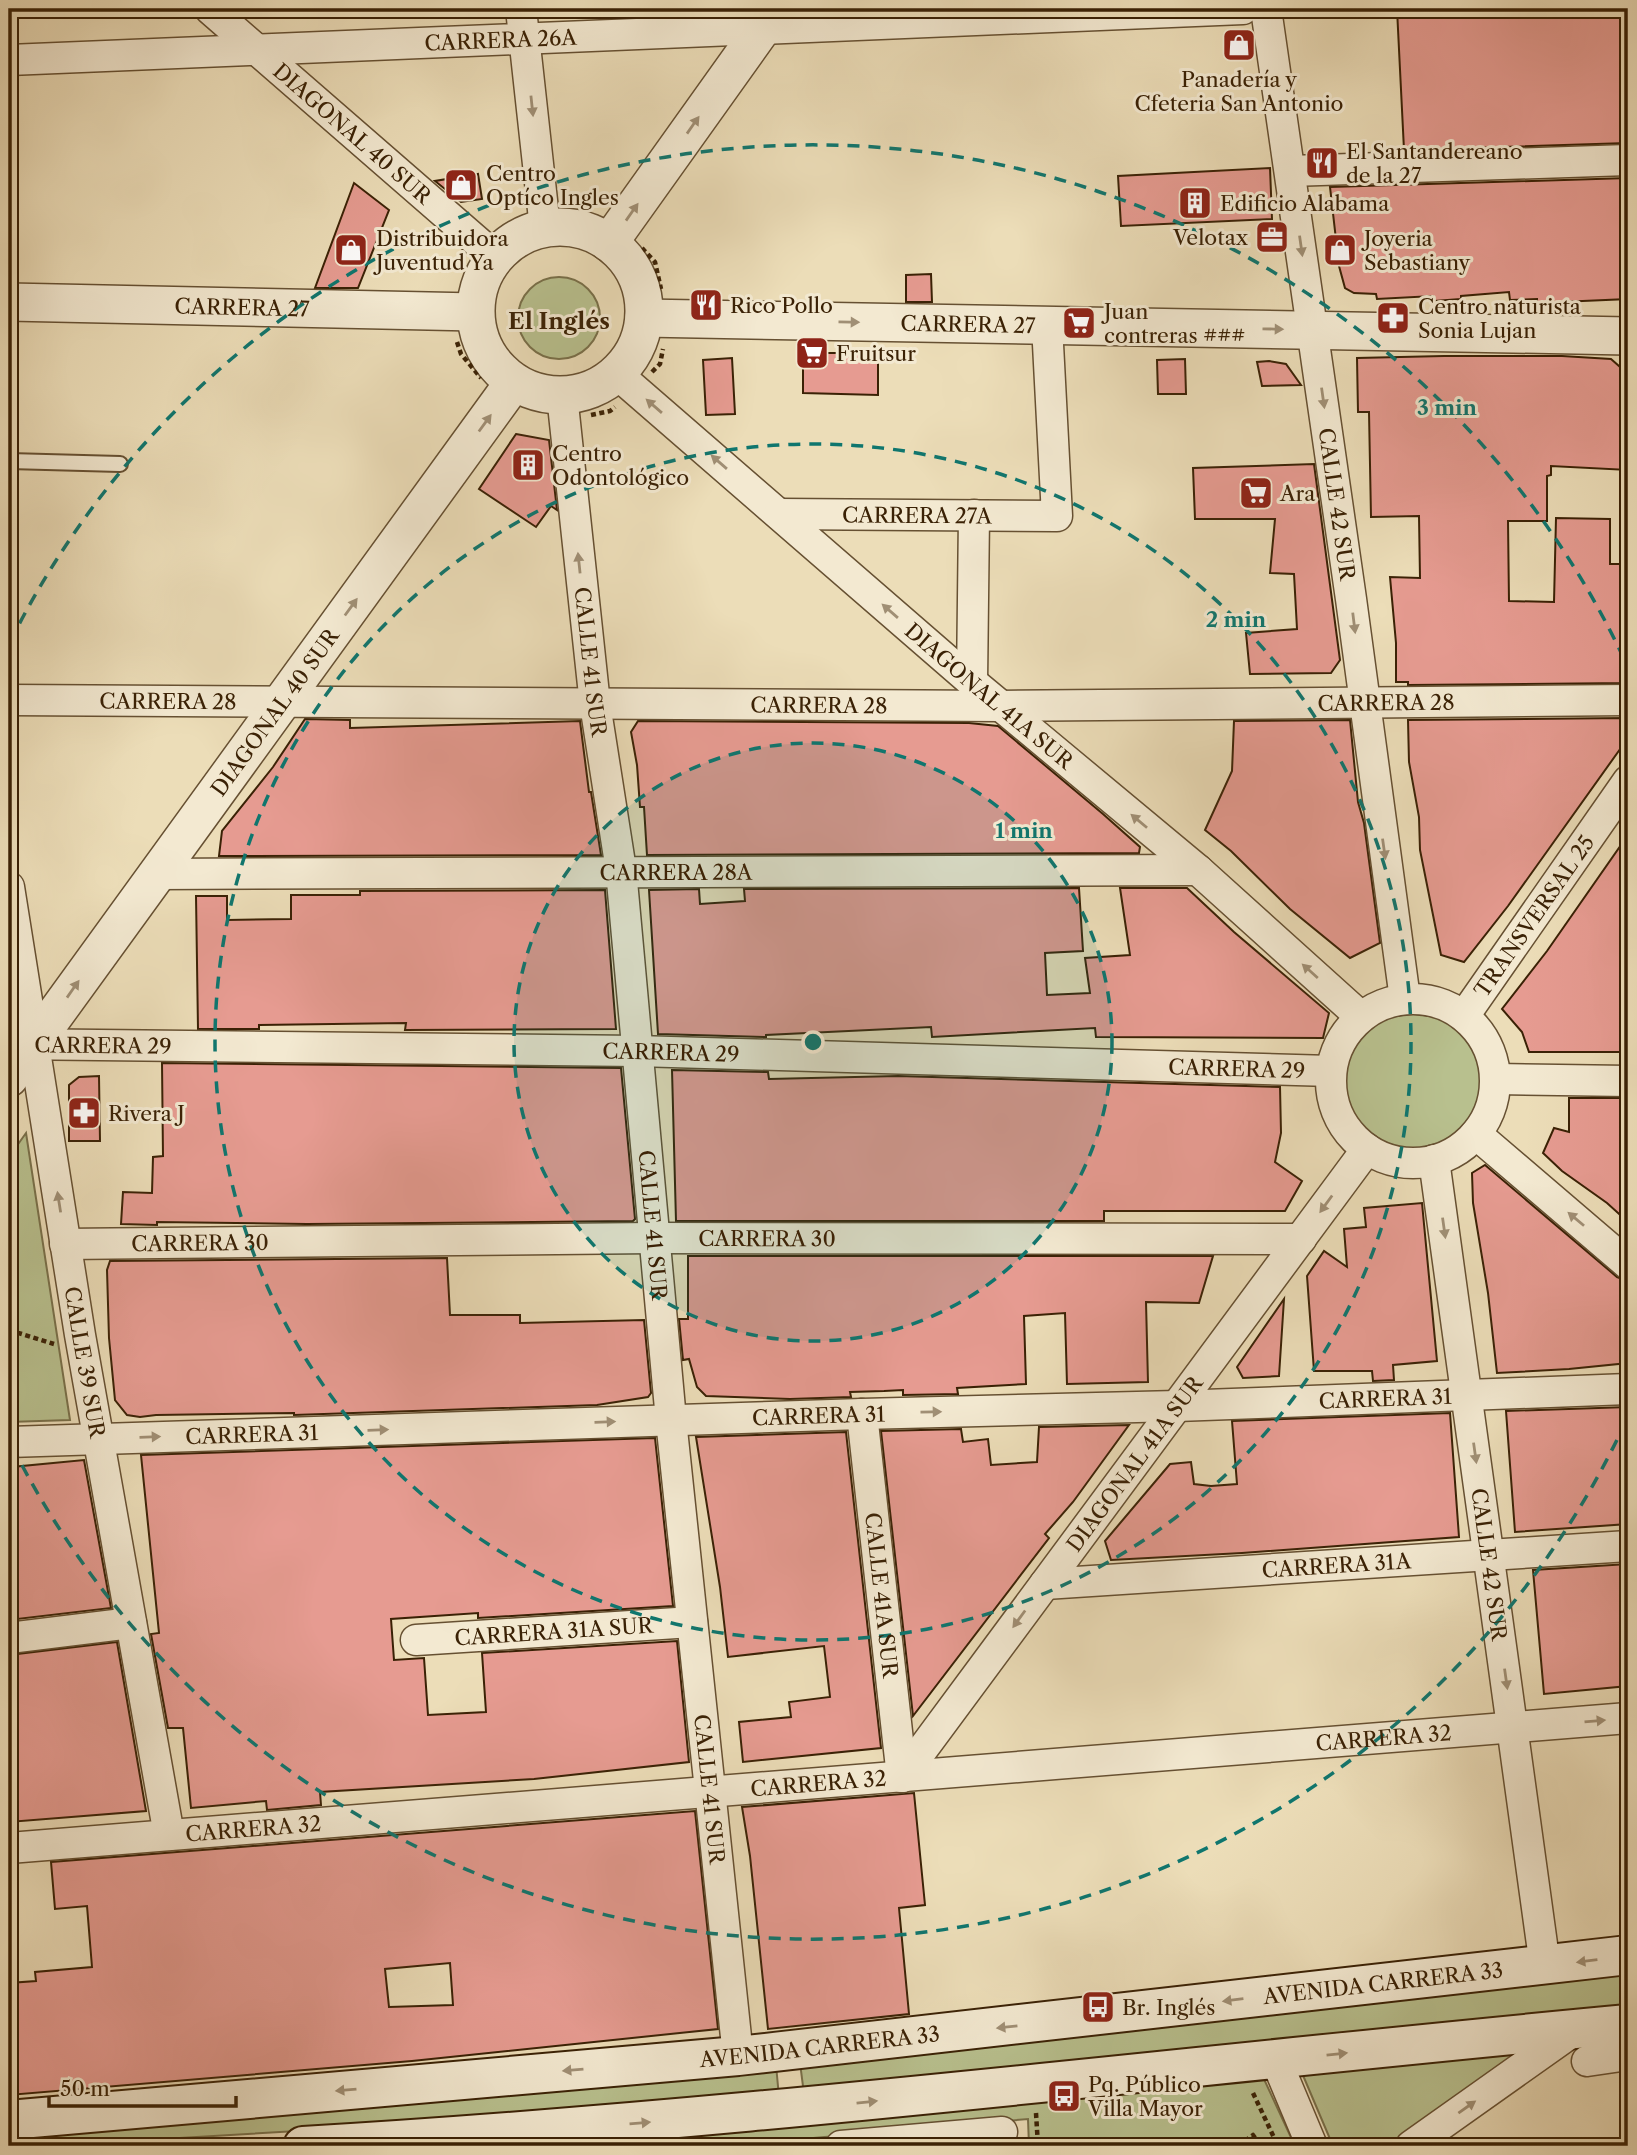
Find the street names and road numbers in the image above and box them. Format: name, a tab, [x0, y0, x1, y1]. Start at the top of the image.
street label: CARRERA 26A	[424, 24, 578, 55]
street label: DIAGONAL 40 SUR	[269, 58, 438, 209]
street label: CARRERA 27	[174, 293, 310, 321]
street label: CARRERA 27	[900, 310, 1036, 338]
street label: CALLE 42 SUR	[1314, 426, 1361, 583]
street label: CARRERA 27A	[842, 502, 993, 528]
street label: CALLE 41 SUR	[570, 586, 613, 739]
street label: DIAGONAL 41A SUR	[900, 618, 1080, 775]
street label: DIAGONAL 40 SUR	[205, 622, 344, 801]
street label: CARRERA 28	[99, 688, 237, 714]
street label: CARRERA 28	[1317, 689, 1455, 715]
street label: CARRERA 28	[750, 692, 888, 718]
street label: TRANSVERSAL 25	[1469, 830, 1599, 1002]
street label: CARRERA 28A	[600, 859, 753, 885]
street label: CARRERA 29	[34, 1032, 172, 1058]
street label: CARRERA 29	[602, 1038, 740, 1066]
street label: CARRERA 29	[1168, 1054, 1306, 1083]
street label: CALLE 41 SUR	[634, 1149, 673, 1302]
street label: CARRERA 30	[698, 1226, 836, 1251]
street label: CARRERA 30	[131, 1229, 269, 1256]
street label: CALLE 39 SUR	[60, 1285, 111, 1441]
street label: DIAGONAL 41A SUR	[1061, 1370, 1208, 1556]
street label: CARRERA 31	[1318, 1383, 1452, 1413]
street label: CARRERA 31	[752, 1401, 886, 1430]
street label: CARRERA 31	[185, 1419, 319, 1449]
street label: CALLE 42 SUR	[1467, 1487, 1513, 1643]
street label: CALLE 41A SUR	[860, 1511, 904, 1680]
street label: CARRERA 31A	[1261, 1548, 1412, 1582]
street label: CARRERA 31A SUR	[454, 1612, 655, 1650]
street label: CALLE 41 SUR	[690, 1713, 730, 1867]
street label: CARRERA 32	[1315, 1720, 1453, 1756]
street label: CARRERA 32	[749, 1765, 887, 1801]
street label: CARRERA 32	[184, 1810, 322, 1846]
street label: AVENIDA CARRERA 33	[1261, 1957, 1504, 2009]
street label: AVENIDA CARRERA 33	[698, 2021, 941, 2072]

